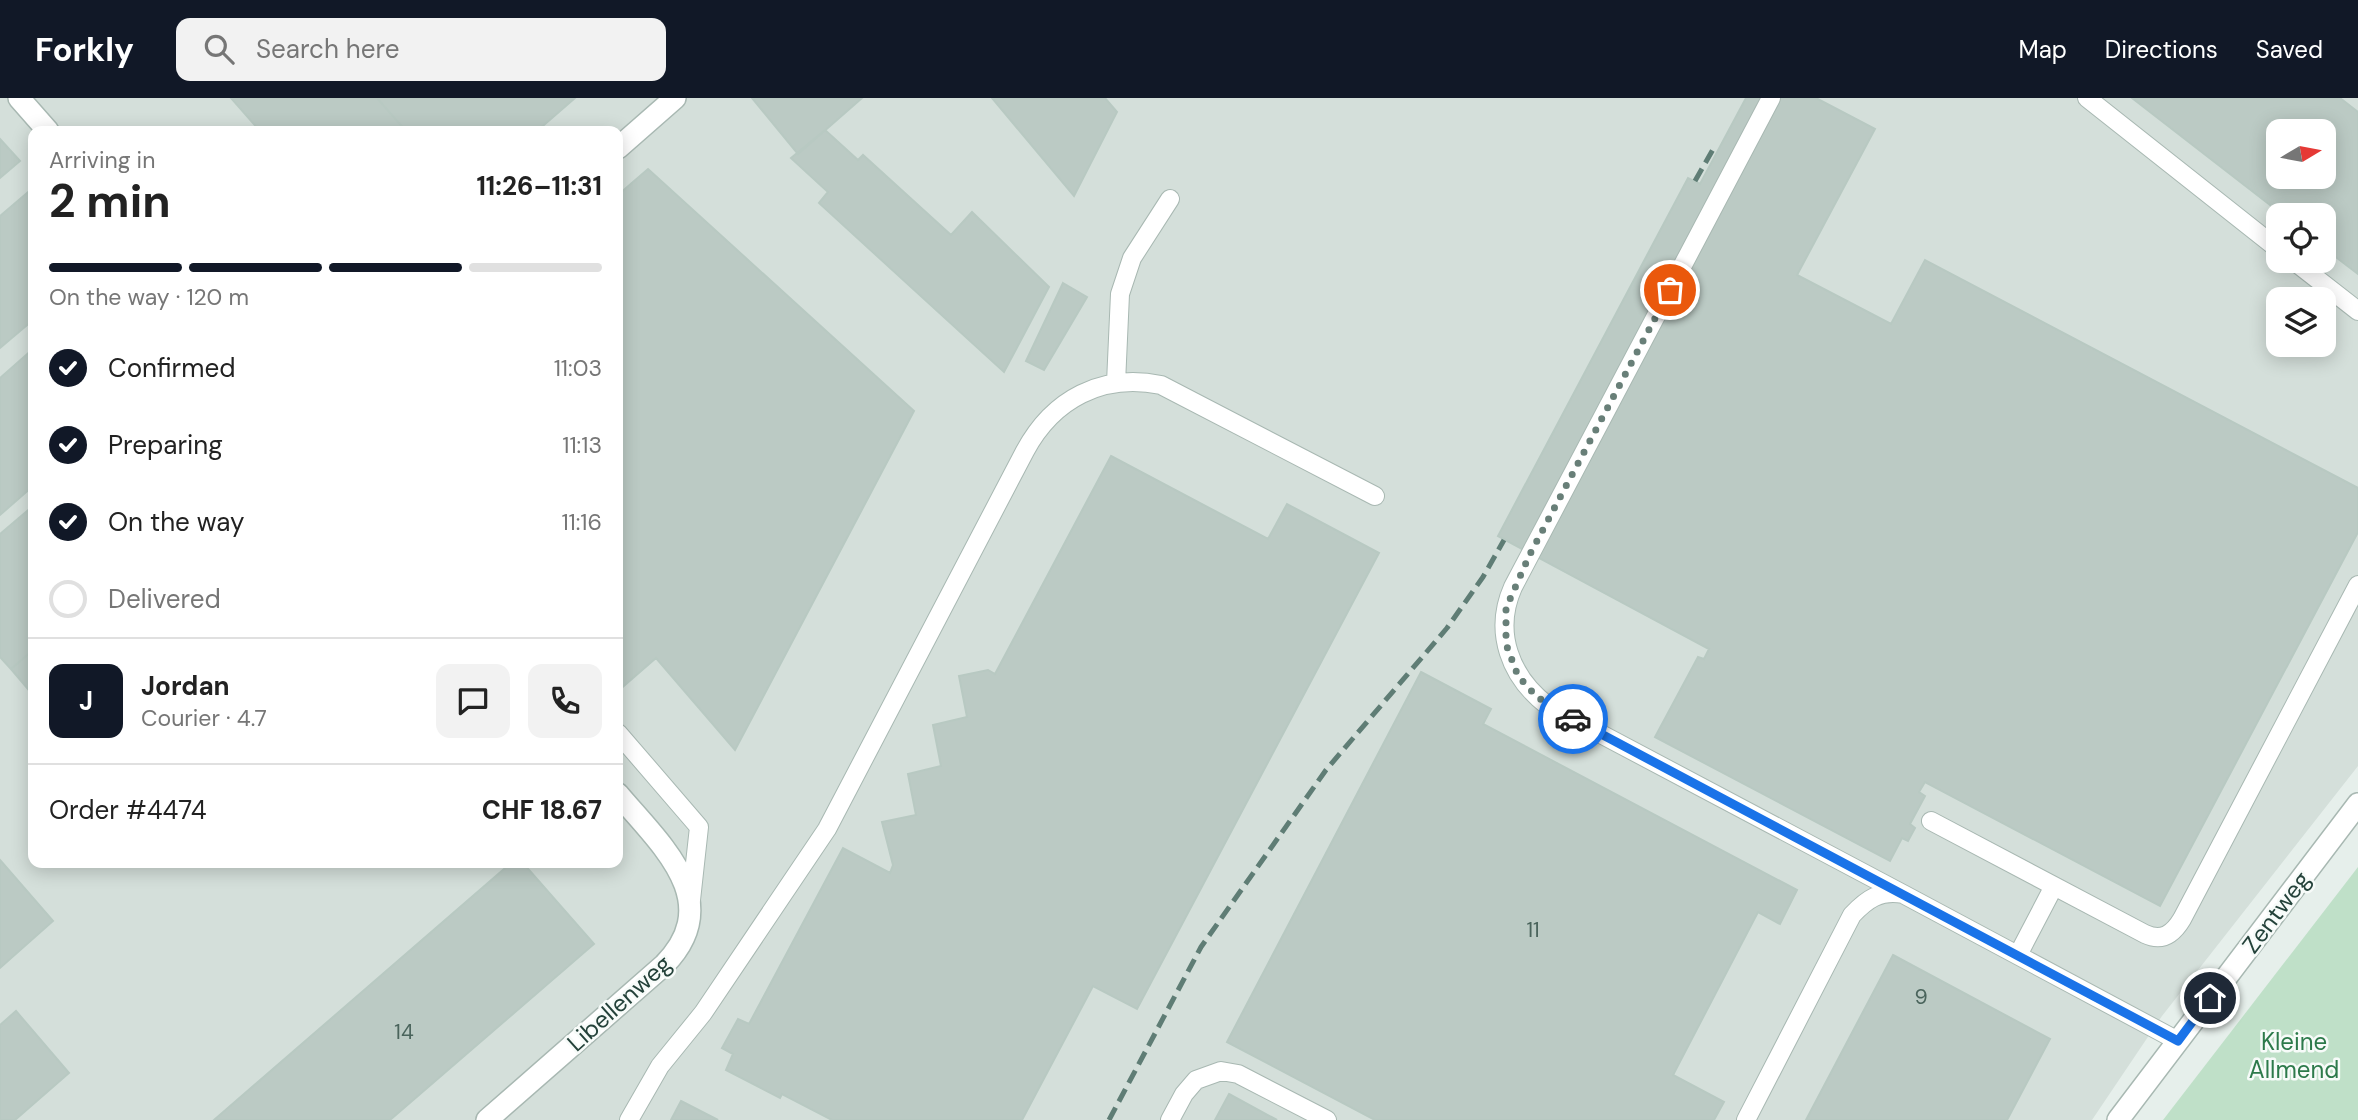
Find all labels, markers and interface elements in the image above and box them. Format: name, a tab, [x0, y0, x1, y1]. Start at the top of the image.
search box	[176, 18, 666, 81]
text: Forkly	[35, 28, 134, 71]
icon: search	[200, 30, 238, 68]
text: Search here	[256, 32, 399, 66]
text: Map	[2019, 34, 2067, 65]
text: Directions	[2105, 34, 2218, 65]
text: Saved	[2256, 34, 2323, 65]
north arrow	[2266, 119, 2336, 189]
map controls	[2266, 119, 2336, 357]
text: Arriving in	[49, 145, 155, 175]
text: 11:26–11:31	[476, 169, 602, 203]
text: 2 min	[49, 171, 171, 231]
button: locate	[2266, 203, 2336, 273]
pin	[1640, 260, 1700, 320]
icon: bag	[1651, 271, 1689, 309]
text: On the way · 120 m	[49, 282, 249, 312]
button: layers	[2266, 287, 2336, 357]
icon: check	[49, 349, 87, 387]
text: Confirmed	[108, 351, 235, 385]
text: 11:03	[554, 353, 602, 383]
icon: check	[49, 426, 87, 464]
text: Preparing	[108, 428, 223, 462]
text: 11:13	[562, 430, 602, 460]
icon: check	[49, 503, 87, 541]
text: On the way	[108, 505, 244, 539]
text: 11:16	[561, 507, 602, 537]
text: Delivered	[108, 582, 221, 616]
button: chat	[436, 664, 510, 738]
button: phone	[528, 664, 602, 738]
text: Jordan	[141, 669, 230, 703]
text: J	[79, 684, 93, 718]
courier	[1538, 684, 1608, 754]
icon: car	[1554, 700, 1592, 738]
text: Courier · 4.7	[141, 703, 267, 733]
text: Order #4474	[49, 793, 206, 827]
text: CHF 18.67	[482, 793, 602, 827]
street label: Zentweg	[2235, 865, 2317, 959]
house number: 11	[1526, 916, 1540, 944]
street label: Libellenweg	[560, 948, 678, 1058]
pin	[2180, 968, 2240, 1028]
icon: home	[2191, 979, 2229, 1017]
house number: 9	[1914, 983, 1928, 1011]
house number: 14	[394, 1018, 414, 1046]
park label: Kleine Allmend	[2249, 1026, 2339, 1085]

